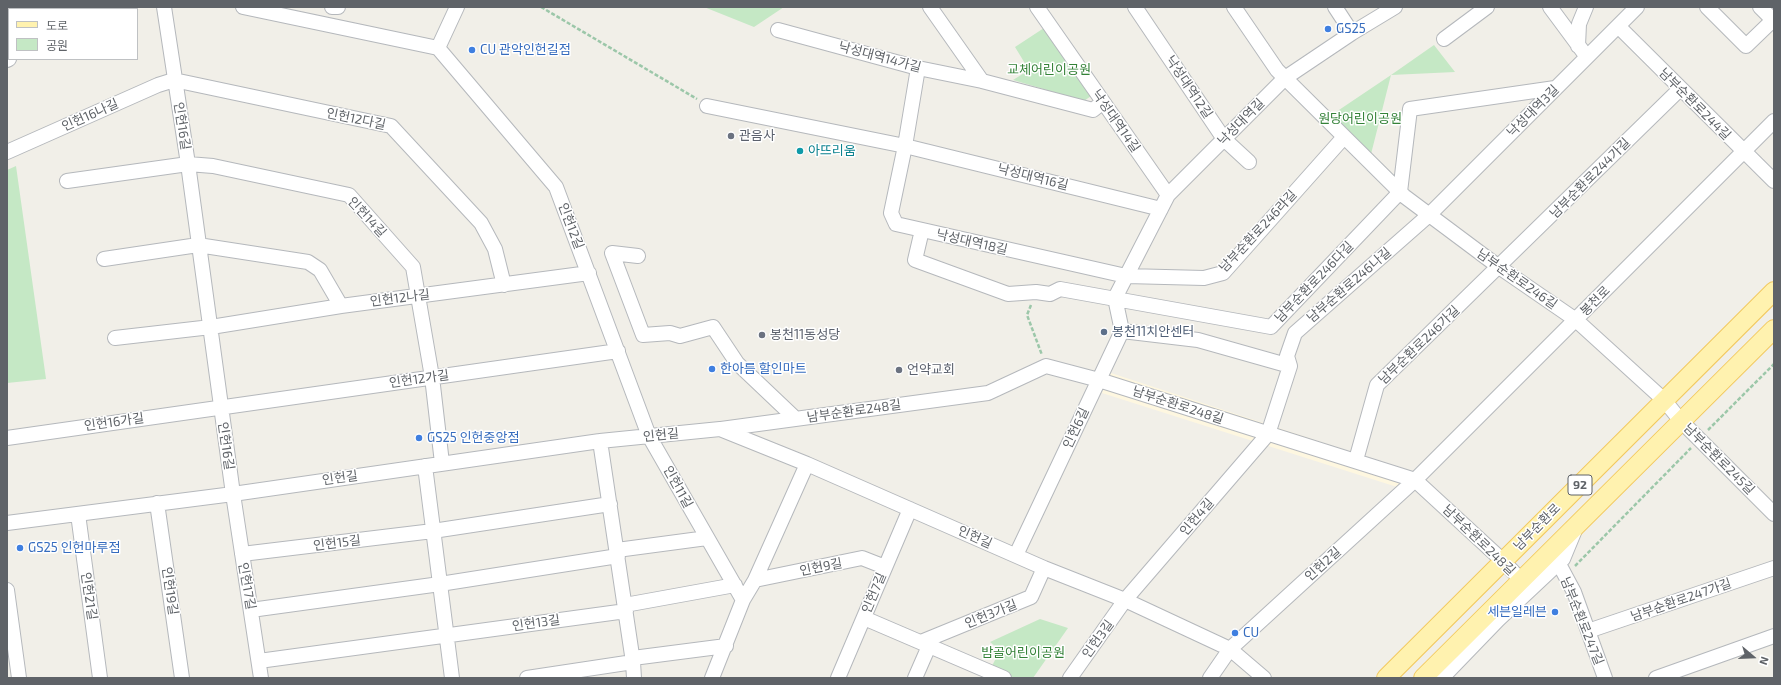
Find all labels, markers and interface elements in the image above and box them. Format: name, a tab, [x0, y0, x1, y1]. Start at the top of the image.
legend	[8, 8, 138, 60]
text: 도로	[46, 18, 68, 32]
place label: GS25	[1336, 21, 1366, 37]
marker: GS25	[1323, 24, 1333, 34]
text: 공원	[46, 38, 68, 52]
street label: 낙성대역14가길	[837, 38, 923, 76]
place label: CU 관악인헌길점	[480, 42, 571, 58]
marker: CU 관악인헌길점	[467, 45, 477, 55]
street label: 낙성대역12길	[1162, 53, 1216, 121]
park label: 교체어린이공원	[1007, 62, 1091, 78]
street label: 남부순환로244길	[1656, 65, 1734, 143]
street label: 낙성대역3길	[1504, 82, 1562, 140]
street label: 낙성대역14길	[1089, 87, 1143, 155]
street label: 낙성대역길	[1214, 95, 1268, 149]
street label: 인헌16나길	[59, 96, 121, 134]
street label: 인헌16길	[171, 101, 193, 151]
street label: 인헌12다길	[325, 105, 387, 133]
park label: 원당어린이공원	[1318, 111, 1402, 127]
place label: 관음사	[739, 128, 775, 144]
marker: 관음사	[726, 131, 736, 141]
street label: 남부순환로244가길	[1547, 135, 1633, 221]
place label: 아뜨리움	[808, 143, 856, 159]
marker: 아뜨리움	[795, 146, 805, 156]
street label: 낙성대역16길	[996, 161, 1070, 193]
street label: 남부순환로246라길	[1216, 187, 1300, 275]
street label: 인헌14길	[345, 194, 389, 240]
street label: 인헌12길	[555, 201, 587, 251]
street label: 낙성대역18길	[935, 226, 1009, 258]
street label: 남부순환로246다길	[1271, 238, 1357, 326]
street label: 남부순환로246나길	[1304, 244, 1394, 326]
street label: 남부순환로246길	[1474, 246, 1560, 312]
street label: 봉천로	[1577, 283, 1613, 319]
street label: 인헌12나길	[369, 287, 431, 309]
street label: 남부순환로246가길	[1375, 302, 1463, 388]
place label: 봉천11치안센터	[1112, 324, 1194, 340]
place label: 봉천11동성당	[770, 327, 840, 343]
marker: 봉천11치안센터	[1099, 327, 1109, 337]
marker: 봉천11동성당	[757, 330, 767, 340]
place label: 한아름 할인마트	[720, 361, 807, 377]
place label: 언약교회	[907, 362, 955, 378]
marker: 한아름 할인마트	[707, 364, 717, 374]
marker: 언약교회	[894, 365, 904, 375]
street label: 인헌12가길	[388, 367, 450, 391]
street label: 남부순환로248길	[1130, 383, 1226, 427]
street label: 남부순환로248길	[806, 397, 902, 425]
street label: 인헌6길	[1060, 405, 1092, 451]
street label: 인헌16가길	[83, 410, 145, 434]
street label: 남부순환로245길	[1680, 420, 1758, 498]
street label: 인헌16길	[215, 421, 237, 471]
street label: 인헌길	[642, 425, 680, 445]
place label: GS25 인헌중앙점	[427, 430, 519, 446]
marker: GS25 인헌중앙점	[414, 433, 424, 443]
street label: 인헌11길	[660, 463, 696, 511]
street label: 인헌길	[321, 468, 359, 488]
road number: 92	[1568, 475, 1592, 495]
street label: 인헌4길	[1177, 495, 1217, 539]
street label: 남부순환로	[1510, 500, 1564, 554]
street label: 남부순환로248길	[1439, 501, 1519, 579]
street label: 인헌길	[955, 523, 995, 551]
street label: 인헌15길	[312, 532, 362, 554]
place label: GS25 인헌마루점	[28, 540, 120, 556]
marker: GS25 인헌마루점	[15, 543, 25, 553]
street label: 인헌2길	[1302, 544, 1344, 584]
street label: 인헌9길	[798, 555, 844, 579]
street label: 인헌17길	[235, 561, 259, 611]
street label: 인헌19길	[159, 566, 181, 616]
street label: 인헌7길	[859, 570, 889, 616]
street label: 인헌21길	[78, 571, 100, 621]
street label: 남부순환로247길	[1557, 575, 1607, 667]
street label: 남부순환로247가길	[1629, 575, 1733, 625]
street label: 인헌3가길	[963, 596, 1019, 632]
place label: 세븐일레븐	[1487, 604, 1547, 620]
marker: 세븐일레븐	[1550, 607, 1560, 617]
street label: 인헌13길	[511, 612, 561, 634]
street label: 인헌3길	[1079, 617, 1117, 661]
place label: CU	[1243, 625, 1259, 641]
marker: CU	[1230, 628, 1240, 638]
north arrow	[1733, 637, 1773, 677]
park label: 밤골어린이공원	[981, 645, 1065, 661]
text: N	[1757, 655, 1772, 667]

